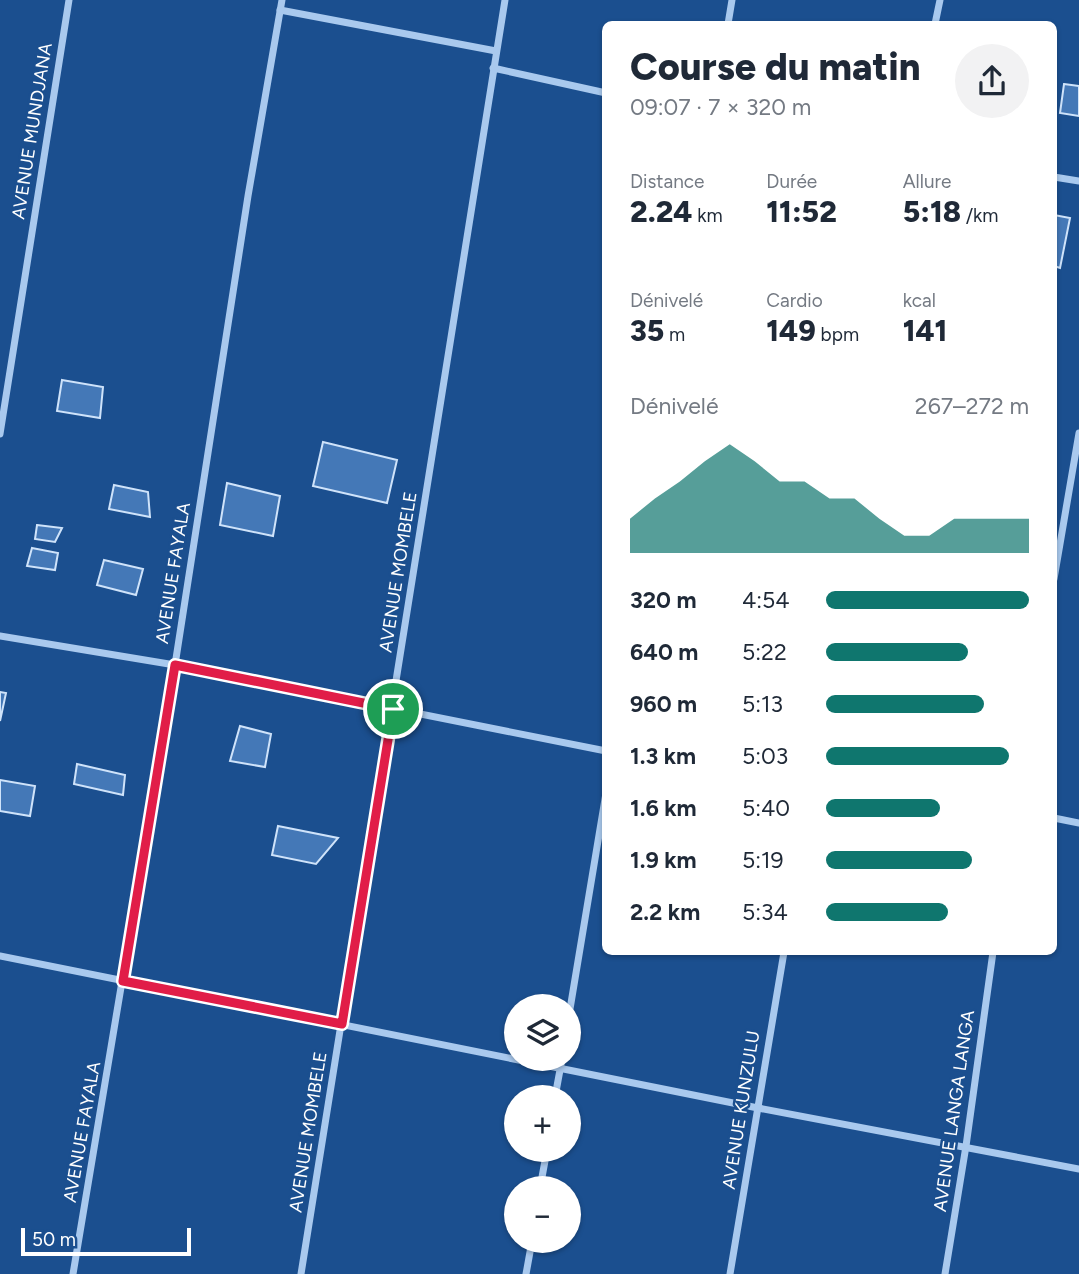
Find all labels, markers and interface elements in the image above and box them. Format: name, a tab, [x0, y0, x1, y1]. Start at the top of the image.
street label: AVENUE MUNDJANA	[7, 41, 57, 221]
text: Course du matin	[630, 44, 920, 90]
button: share	[955, 44, 1029, 118]
text: 09:07 · 7 × 320 m	[630, 93, 811, 121]
text: Distance	[630, 170, 704, 193]
text: Durée	[766, 170, 817, 193]
text: Allure	[903, 170, 951, 193]
text: 2.24	[630, 193, 692, 230]
text: 11:52	[766, 193, 837, 230]
text: 5:18	[903, 193, 961, 230]
text: km	[692, 204, 723, 227]
text: /km	[961, 204, 998, 227]
text: Dénivelé	[630, 289, 703, 312]
text: Cardio	[766, 289, 823, 312]
text: kcal	[903, 289, 936, 312]
text: 35	[630, 312, 664, 349]
text: 149	[766, 312, 816, 349]
text: 141	[903, 312, 947, 349]
text: m	[664, 323, 685, 346]
text: bpm	[816, 323, 859, 346]
text: Dénivelé	[630, 392, 718, 420]
text: 267–272 m	[915, 392, 1029, 420]
street label: AVENUE MOMBELE	[374, 490, 422, 654]
street label: AVENUE FAYALA	[151, 501, 195, 645]
text: 320 m	[630, 586, 697, 614]
text: 4:54	[742, 586, 790, 614]
text: 640 m	[630, 638, 698, 666]
text: 5:22	[742, 638, 787, 666]
pin	[363, 679, 423, 739]
icon: arrive	[374, 690, 412, 728]
text: 960 m	[630, 690, 697, 718]
text: 5:13	[742, 690, 783, 718]
text: 1.3 km	[630, 742, 696, 770]
text: 5:03	[742, 742, 788, 770]
text: 1.6 km	[630, 794, 697, 822]
text: 5:40	[742, 794, 790, 822]
text: 1.9 km	[630, 846, 697, 874]
text: 5:19	[742, 846, 784, 874]
text: 2.2 km	[630, 898, 700, 926]
text: 5:34	[742, 898, 788, 926]
map controls	[504, 994, 581, 1253]
button: layers	[504, 994, 581, 1071]
street label: AVENUE LANGA LANGA	[929, 1009, 979, 1213]
street label: AVENUE KUNZULU	[718, 1029, 764, 1191]
street label: AVENUE MOMBELE	[284, 1050, 332, 1214]
street label: AVENUE FAYALA	[59, 1060, 105, 1204]
button: +	[504, 1085, 581, 1162]
button: −	[504, 1176, 581, 1253]
scale bar	[21, 1225, 191, 1257]
text: 50 m	[32, 1228, 76, 1251]

